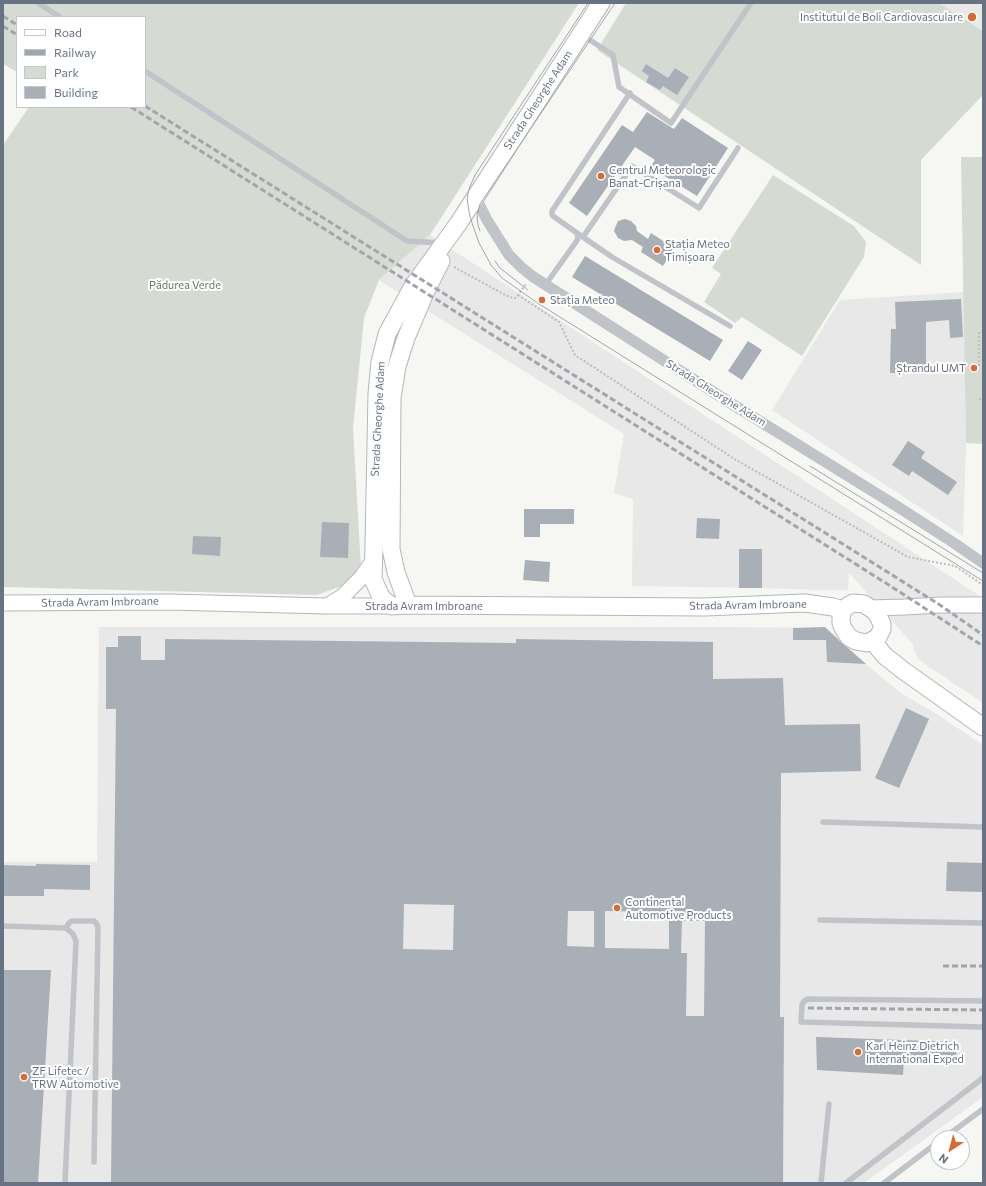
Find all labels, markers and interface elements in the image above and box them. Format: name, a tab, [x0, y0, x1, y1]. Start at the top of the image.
place label: Institutul de Boli Cardiovasculare	[800, 10, 963, 24]
marker: Institutul de Boli Cardiovasculare	[966, 11, 978, 23]
legend	[16, 16, 146, 108]
text: Road	[54, 25, 82, 39]
text: Railway	[54, 45, 96, 59]
street label: Strada Gheorghe Adam	[501, 48, 575, 152]
text: Park	[54, 65, 79, 79]
text: Building	[54, 85, 98, 99]
place label: Centrul Meteorologic Banat-Crișana	[609, 163, 716, 189]
marker: Centrul Meteorologic Banat-Crișana	[596, 171, 606, 181]
place label: Stația Meteo Timișoara	[665, 237, 730, 263]
marker: Stația Meteo Timișoara	[652, 245, 662, 255]
park label: Pădurea Verde	[149, 278, 221, 292]
place label: Stația Meteo	[550, 293, 615, 307]
marker: Stația Meteo	[537, 295, 547, 305]
street label: Strada Gheorghe Adam	[664, 357, 768, 429]
street label: Strada Gheorghe Adam	[368, 361, 388, 477]
place label: Ștrandul UMT	[896, 361, 966, 375]
marker: Ștrandul UMT	[969, 363, 979, 373]
street label: Strada Avram Imbroane	[41, 594, 159, 610]
street label: Strada Avram Imbroane	[689, 597, 807, 613]
street label: Strada Avram Imbroane	[365, 599, 483, 613]
place label: Continental Automotive Products	[625, 895, 732, 921]
marker: Continental Automotive Products	[612, 903, 622, 913]
place label: Karl Heinz Dietrich International Exped	[866, 1039, 964, 1065]
marker: Karl Heinz Dietrich International Exped	[853, 1047, 863, 1057]
place label: ZF Lifetec / TRW Automotive	[32, 1064, 119, 1090]
marker: ZF Lifetec / TRW Automotive	[19, 1072, 29, 1082]
north arrow	[930, 1130, 970, 1170]
text: N	[936, 1152, 950, 1167]

